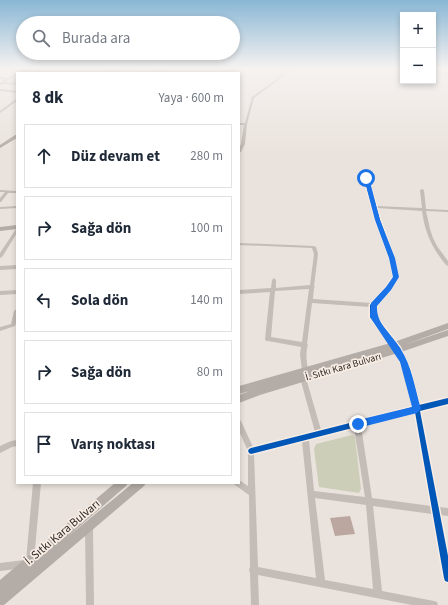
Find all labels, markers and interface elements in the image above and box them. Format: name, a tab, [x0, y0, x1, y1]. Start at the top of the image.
map controls	[400, 12, 436, 84]
button: +	[400, 12, 436, 48]
search box	[16, 16, 240, 60]
icon: search	[30, 27, 52, 49]
text: Burada ara	[62, 28, 130, 49]
button: −	[400, 48, 436, 84]
text: 8 dk	[32, 86, 63, 110]
text: Yaya · 600 m	[159, 89, 224, 107]
icon: ahead	[33, 145, 55, 167]
text: Düz devam et	[71, 146, 160, 167]
text: 280 m	[190, 147, 223, 165]
route start	[357, 169, 375, 187]
icon: right	[33, 217, 55, 239]
text: Sağa dön	[71, 218, 131, 239]
text: 100 m	[190, 219, 223, 237]
icon: left	[33, 289, 55, 311]
text: Sola dön	[71, 290, 128, 311]
text: 140 m	[190, 291, 223, 309]
street label: İ. Sıtkı Kara Bulvarı	[304, 349, 383, 384]
icon: right	[33, 361, 55, 383]
text: Sağa dön	[71, 362, 131, 383]
text: 80 m	[197, 363, 223, 381]
route end	[349, 415, 367, 433]
icon: arrive	[33, 433, 55, 455]
text: Varış noktası	[71, 434, 155, 455]
street label: İ. Sıtkı Kara Bulvarı	[21, 496, 104, 569]

